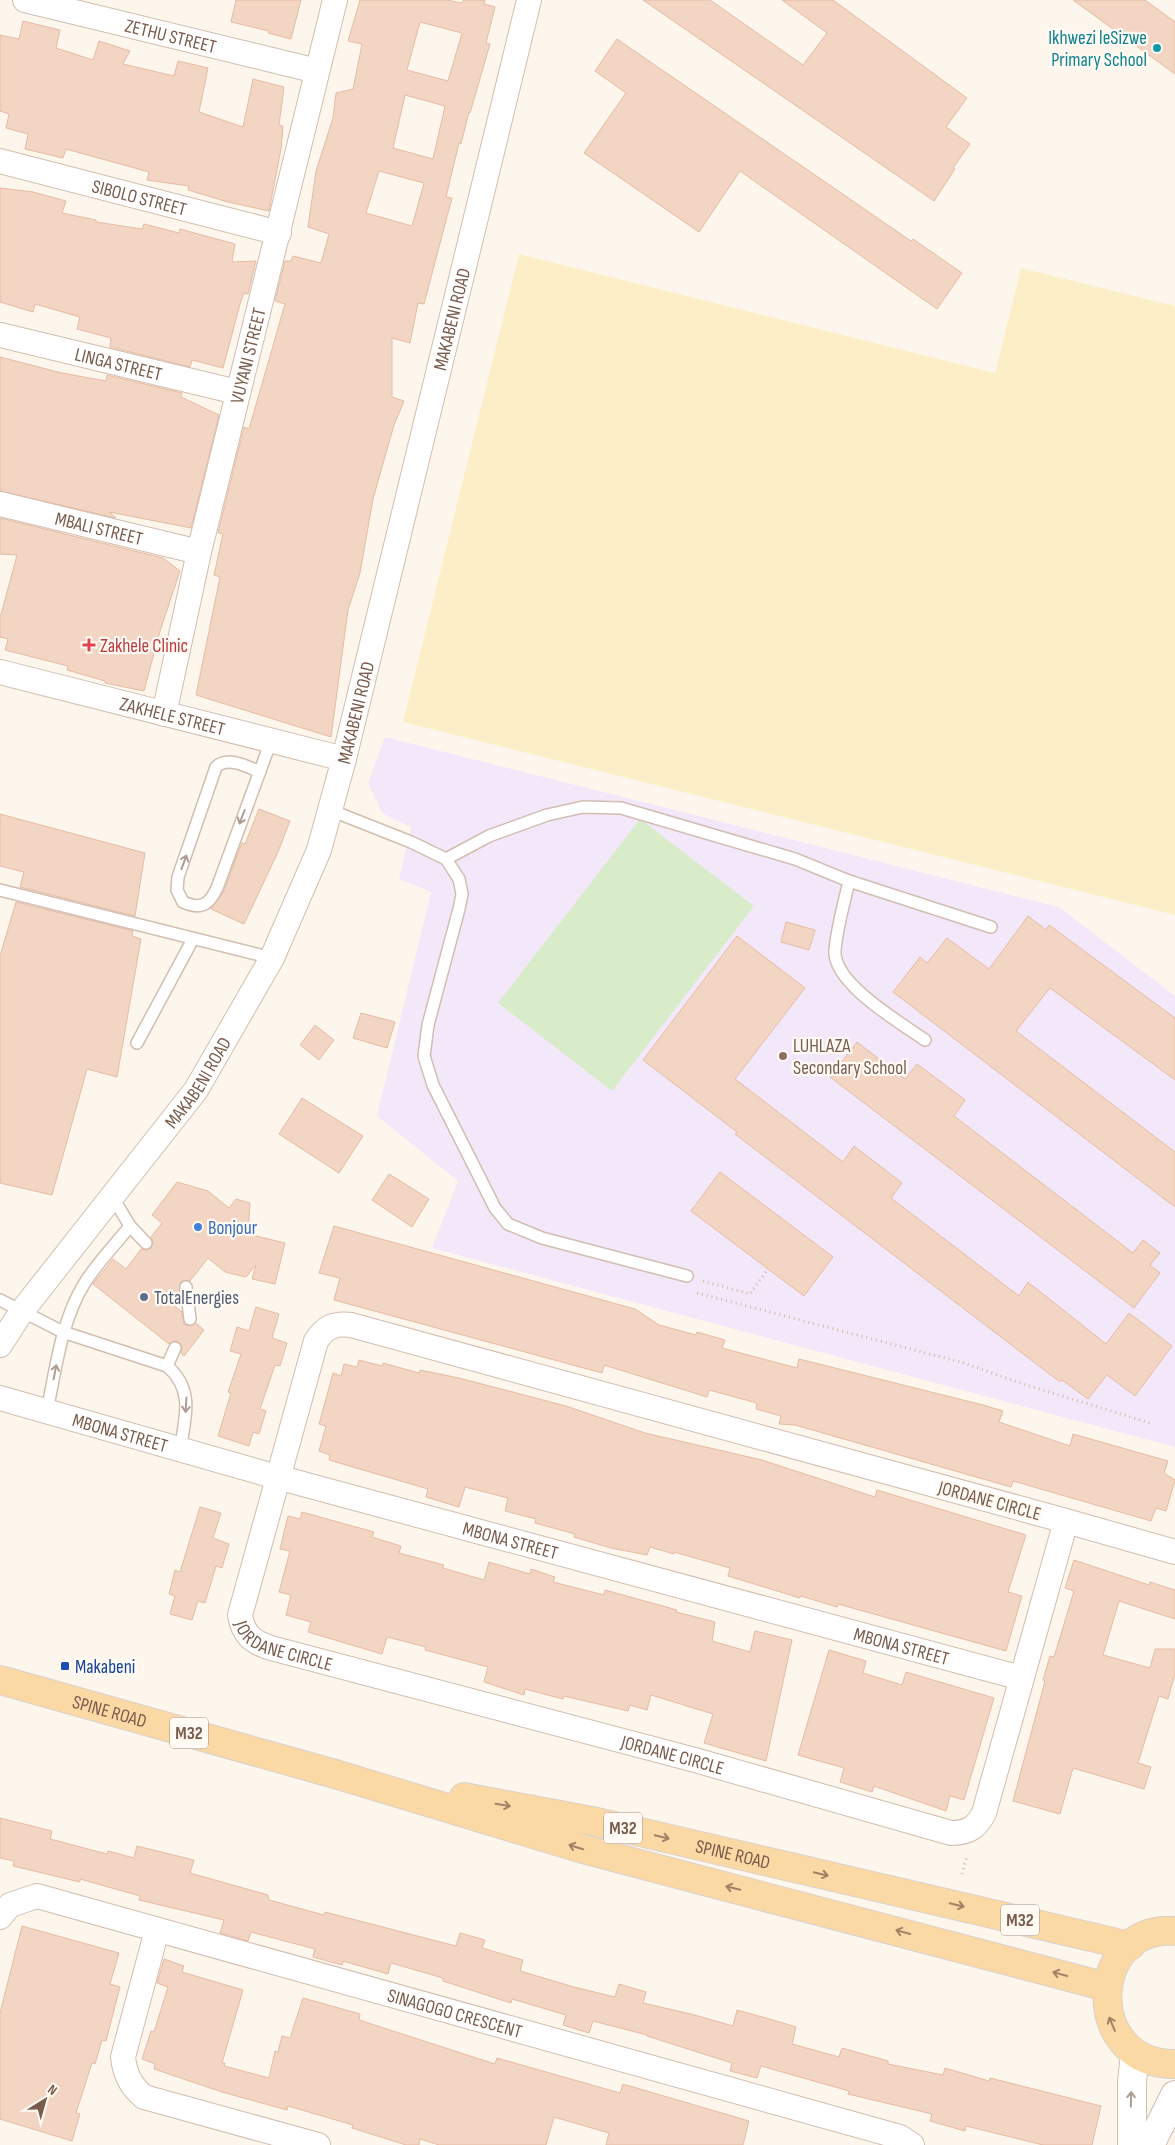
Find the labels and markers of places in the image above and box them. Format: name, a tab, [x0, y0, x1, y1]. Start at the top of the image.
place label: Ikhwezi leSizwe Primary School	[1048, 27, 1147, 72]
marker: Ikhwezi leSizwe Primary School	[1151, 42, 1163, 54]
place label: Zakhele Clinic	[100, 635, 188, 658]
marker: Zakhele Clinic	[82, 638, 96, 652]
place label: LUHLAZA Secondary School	[793, 1035, 907, 1080]
marker: LUHLAZA Secondary School	[777, 1050, 789, 1062]
place label: Bonjour	[208, 1217, 258, 1240]
marker: Bonjour	[192, 1221, 204, 1233]
place label: TotalEnergies	[154, 1287, 239, 1310]
marker: TotalEnergies	[138, 1291, 150, 1303]
place label: Makabeni	[75, 1656, 135, 1679]
marker: Makabeni	[59, 1660, 71, 1672]

